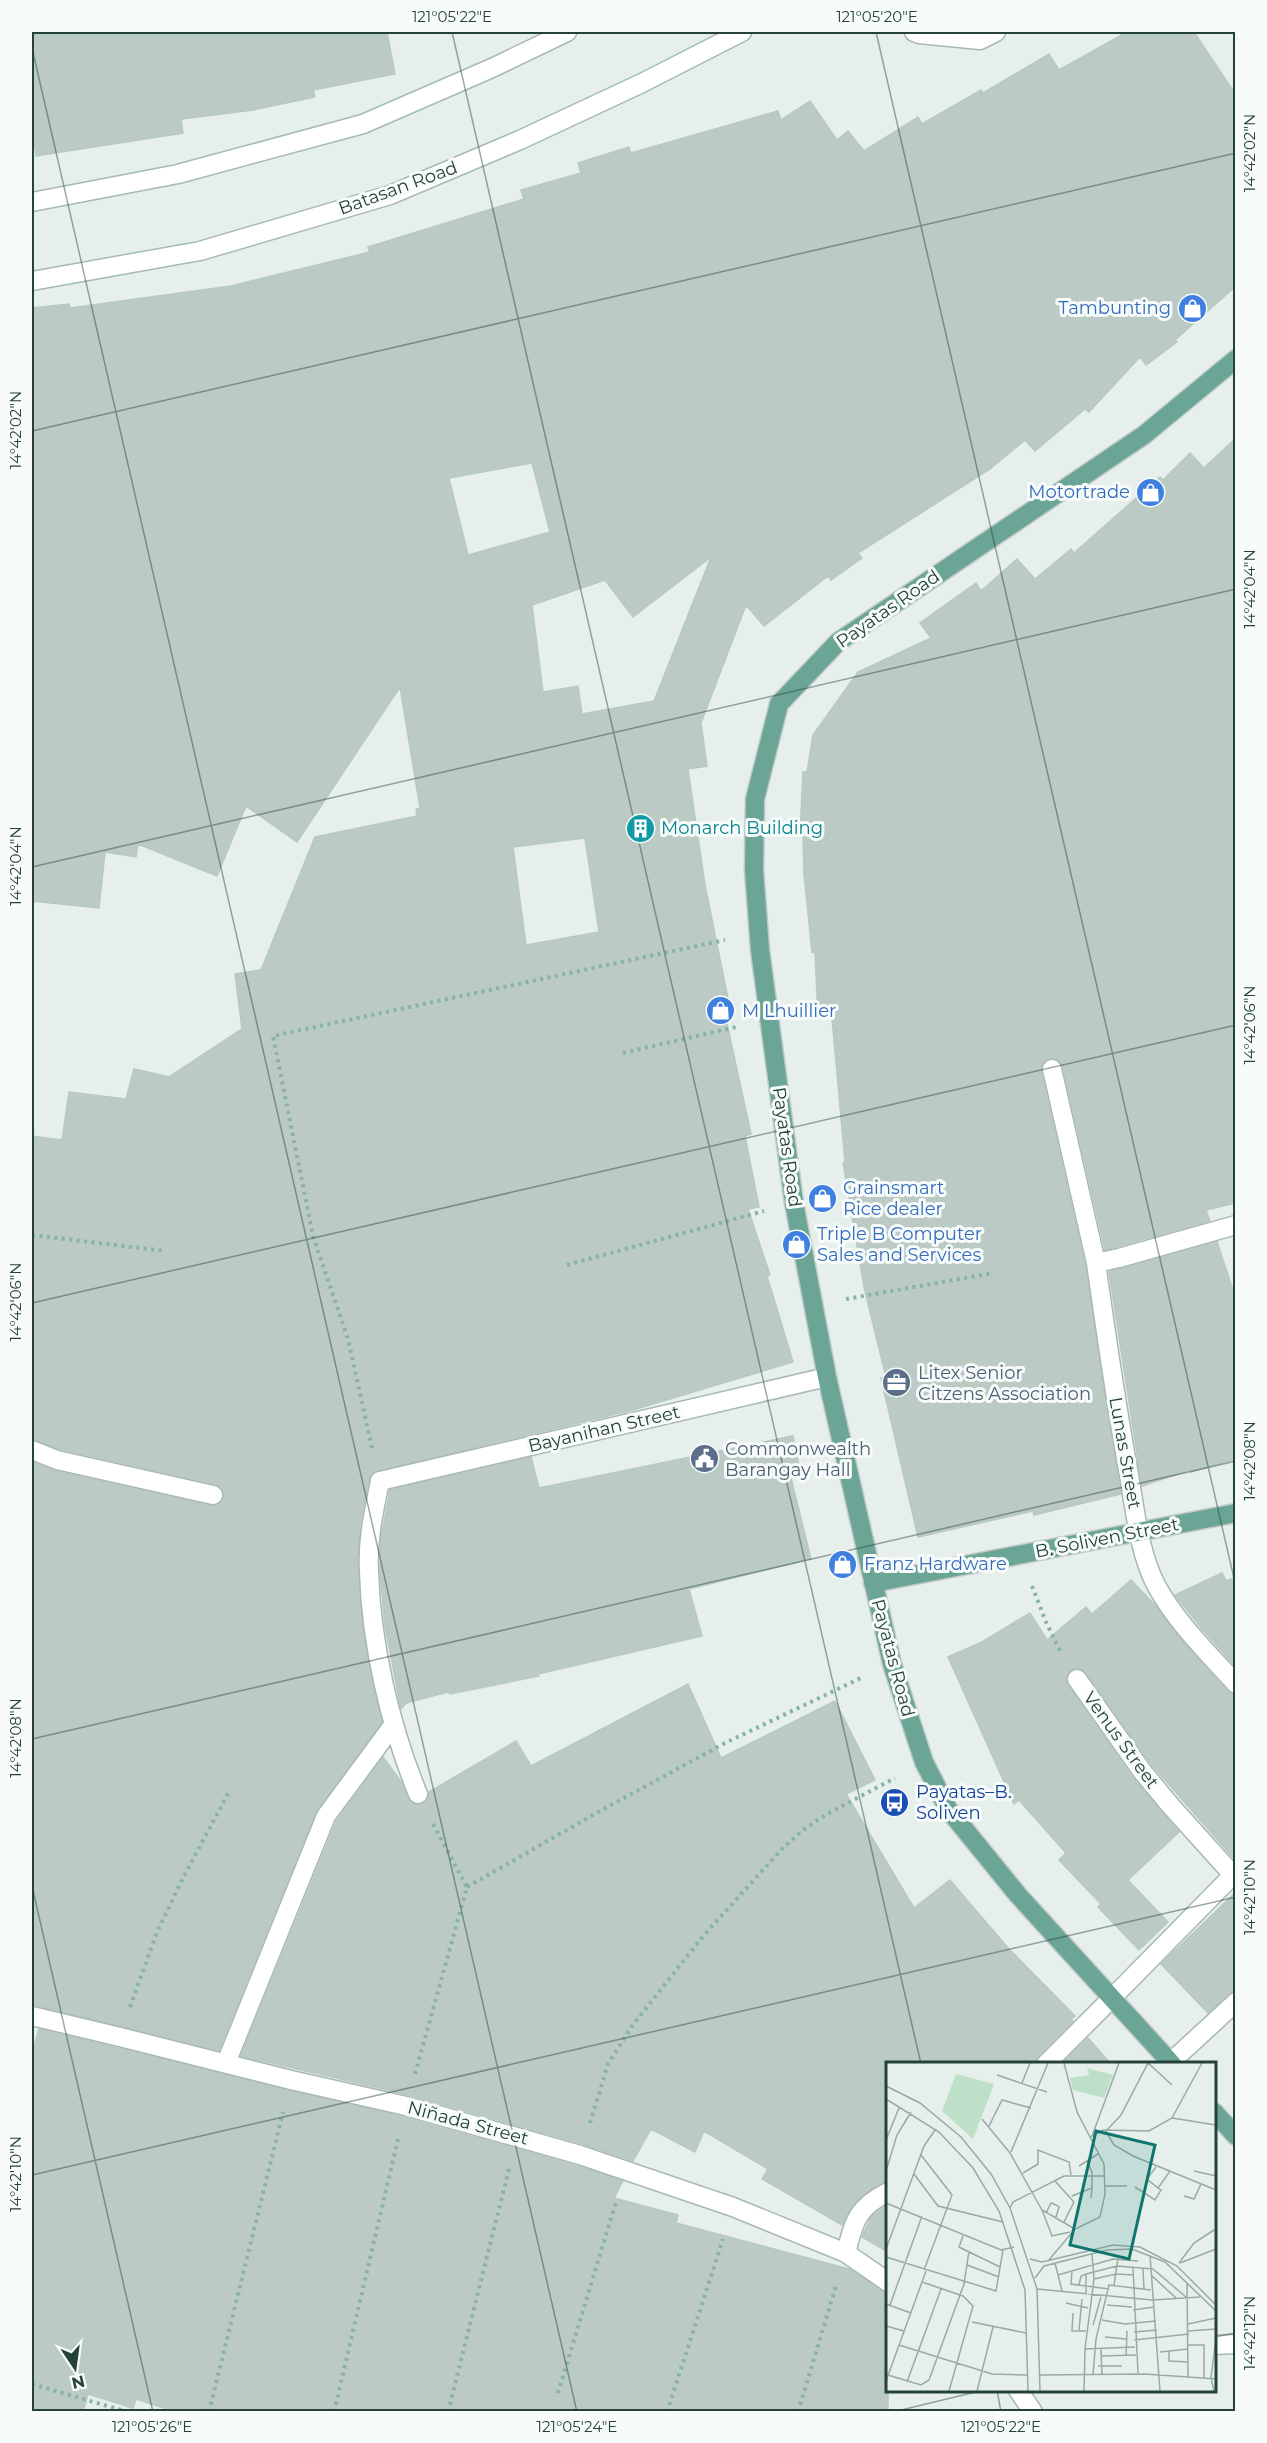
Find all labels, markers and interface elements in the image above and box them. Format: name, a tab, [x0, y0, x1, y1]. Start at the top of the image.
text: 121°05'22"E	[412, 7, 492, 26]
text: 121°05'20"E	[836, 7, 918, 26]
text: 14°42'02"N	[1240, 114, 1259, 192]
street label: Batasan Road	[335, 156, 461, 220]
shop icon: Tambunting	[1176, 292, 1208, 324]
place label: Tambunting	[1058, 297, 1171, 319]
text: 14°42'02"N	[6, 391, 25, 469]
shop icon: Motortrade	[1135, 476, 1167, 508]
place label: Motortrade	[1028, 481, 1130, 503]
text: 14°42'04"N	[1240, 549, 1259, 629]
street label: Payatas Road	[832, 565, 944, 653]
building icon: Monarch Building	[624, 812, 656, 844]
place label: Monarch Building	[661, 817, 823, 839]
text: 14°42'04"N	[6, 826, 25, 906]
text: 14°42'06"N	[1240, 986, 1259, 1064]
shop icon: M Lhuillier	[705, 995, 737, 1027]
place label: M Lhuillier	[742, 1000, 836, 1022]
street label: Payatas Road	[768, 1086, 806, 1208]
place label: Grainsmart Rice dealer	[843, 1177, 944, 1220]
shop icon: Grainsmart Rice dealer	[806, 1182, 838, 1214]
place label: Triple B Computer Sales and Services	[817, 1223, 982, 1266]
shop icon: Triple B Computer Sales and Services	[780, 1228, 812, 1260]
text: 14°42'06"N	[6, 1263, 25, 1341]
place label: Litex Senior Citzens Association	[918, 1362, 1091, 1405]
office icon: Litex Senior Citzens Association	[881, 1367, 913, 1399]
street label: Lunas Street	[1104, 1395, 1146, 1511]
street label: Bayanihan Street	[526, 1401, 682, 1457]
text: 14°42'08"N	[1240, 1421, 1259, 1501]
place label: Commonwealth Barangay Hall	[725, 1438, 871, 1481]
public building icon: Commonwealth Barangay Hall	[688, 1443, 720, 1475]
street label: B. Soliven Street	[1033, 1513, 1181, 1563]
shop icon: Franz Hardware	[827, 1548, 859, 1580]
place label: Franz Hardware	[864, 1553, 1007, 1575]
street label: Payatas Road	[867, 1597, 919, 1719]
street label: Venus Street	[1078, 1687, 1164, 1793]
text: 14°42'08"N	[6, 1698, 25, 1778]
place label: Payatas–B. Soliven	[916, 1781, 1012, 1824]
bus stop icon: Payatas–B. Soliven	[879, 1786, 911, 1818]
text: 14°42'10"N	[1240, 1859, 1259, 1935]
inset map	[886, 2062, 1216, 2392]
street label: Niñada Street	[405, 2096, 531, 2150]
text: 14°42'10"N	[6, 2136, 25, 2212]
text: 14°42'12"N	[1240, 2296, 1259, 2370]
north arrow	[45, 2338, 105, 2398]
text: N	[70, 2371, 87, 2393]
text: 121°05'26"E	[112, 2417, 192, 2436]
text: 121°05'24"E	[537, 2417, 617, 2436]
text: 121°05'22"E	[961, 2417, 1041, 2436]

